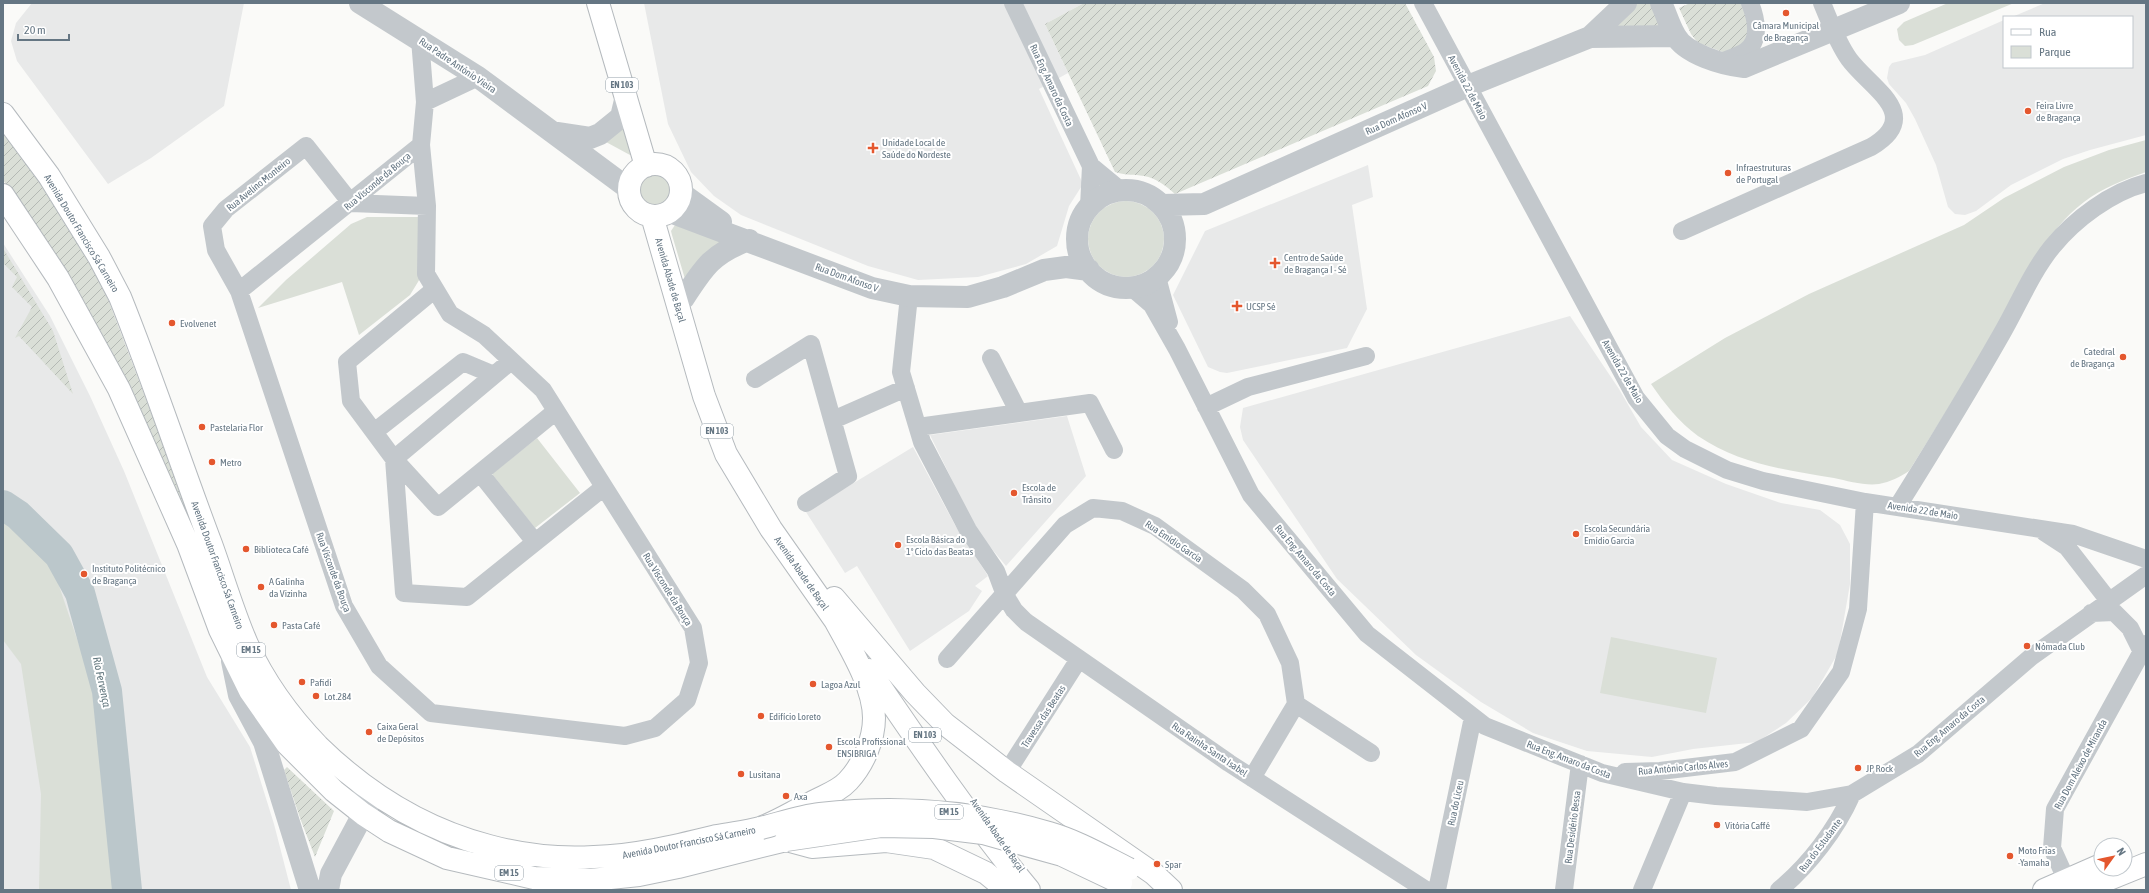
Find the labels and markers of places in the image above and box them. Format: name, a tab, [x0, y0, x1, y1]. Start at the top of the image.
marker: Câmara Municipal de Bragança	[1781, 8, 1791, 18]
place label: Câmara Municipal de Bragança	[1753, 20, 1820, 43]
place label: Feira Livre de Bragança	[2036, 100, 2081, 123]
marker: Feira Livre de Bragança	[2023, 106, 2033, 116]
place label: Unidade Local de Saúde do Nordeste	[882, 137, 951, 160]
marker: Unidade Local de Saúde do Nordeste	[867, 142, 879, 154]
place label: Infraestruturas de Portugal	[1736, 162, 1791, 185]
marker: Infraestruturas de Portugal	[1723, 168, 1733, 178]
place label: Centro de Saúde de Bragança I - Sé	[1284, 252, 1347, 275]
marker: Centro de Saúde de Bragança I - Sé	[1269, 257, 1281, 269]
marker: UCSP Sé	[1231, 300, 1243, 312]
place label: UCSP Sé	[1246, 301, 1276, 312]
marker: Evolvenet	[167, 318, 177, 328]
place label: Evolvenet	[180, 318, 216, 329]
place label: Catedral de Bragança	[2070, 346, 2115, 369]
marker: Catedral de Bragança	[2118, 352, 2128, 362]
marker: Pastelaria Flor	[197, 422, 207, 432]
place label: Pastelaria Flor	[210, 422, 264, 433]
marker: Metro	[207, 457, 217, 467]
place label: Metro	[220, 457, 242, 468]
place label: Escola de Trânsito	[1022, 482, 1057, 505]
marker: Escola de Trânsito	[1009, 488, 1019, 498]
place label: Escola Secundária Emídio Garcia	[1584, 523, 1651, 546]
marker: Escola Secundária Emídio Garcia	[1571, 529, 1581, 539]
place label: Escola Básica do 1º Ciclo das Beatas	[906, 534, 974, 557]
marker: Escola Básica do 1º Ciclo das Beatas	[893, 540, 903, 550]
marker: Biblioteca Café	[241, 544, 251, 554]
place label: Biblioteca Café	[254, 544, 309, 555]
place label: Instituto Politécnico de Bragança	[92, 563, 166, 586]
marker: Instituto Politécnico de Bragança	[79, 569, 89, 579]
place label: A Galinha da Vizinha	[269, 576, 308, 599]
marker: A Galinha da Vizinha	[256, 582, 266, 592]
marker: Pasta Café	[269, 620, 279, 630]
place label: Pasta Café	[282, 620, 321, 631]
marker: Nómada Club	[2022, 641, 2032, 651]
place label: Nómada Club	[2035, 641, 2085, 652]
marker: Pafidi	[297, 677, 307, 687]
place label: Pafidi	[310, 677, 331, 688]
marker: Lagoa Azul	[808, 679, 818, 689]
place label: Lagoa Azul	[821, 679, 861, 690]
marker: Lot.284	[311, 691, 321, 701]
place label: Lot.284	[324, 691, 352, 702]
marker: Edifício Loreto	[756, 711, 766, 721]
place label: Edifício Loreto	[769, 711, 821, 722]
place label: Caixa Geral de Depósitos	[377, 721, 425, 744]
marker: Caixa Geral de Depósitos	[364, 727, 374, 737]
place label: Escola Profissional ENSIBRIGA	[837, 736, 906, 759]
marker: Escola Profissional ENSIBRIGA	[824, 742, 834, 752]
marker: JP Rock	[1853, 763, 1863, 773]
place label: JP Rock	[1866, 763, 1894, 774]
marker: Lusitana	[736, 769, 746, 779]
place label: Lusitana	[749, 769, 781, 780]
marker: Axa	[781, 791, 791, 801]
place label: Axa	[794, 791, 808, 802]
marker: Vitória Caffé	[1712, 820, 1722, 830]
place label: Vitória Caffé	[1725, 820, 1771, 831]
place label: Moto Frias -Yamaha	[2018, 845, 2056, 868]
marker: Moto Frias -Yamaha	[2005, 851, 2015, 861]
marker: Spar	[1152, 859, 1162, 869]
place label: Spar	[1165, 859, 1183, 870]

